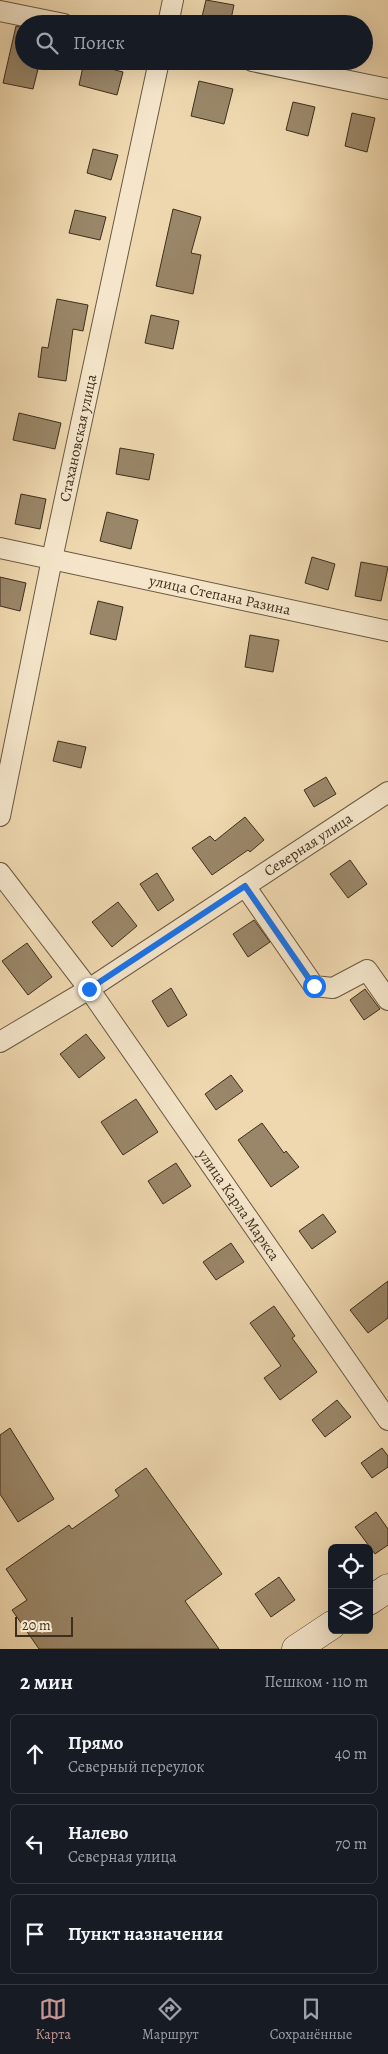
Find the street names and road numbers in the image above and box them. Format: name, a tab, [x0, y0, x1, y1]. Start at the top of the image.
street label: Стахановская улица	[55, 372, 101, 504]
street label: улица Степана Разина	[146, 570, 293, 620]
street label: Северная улица	[260, 808, 356, 881]
street label: улица Карла Маркса	[193, 1145, 284, 1265]

